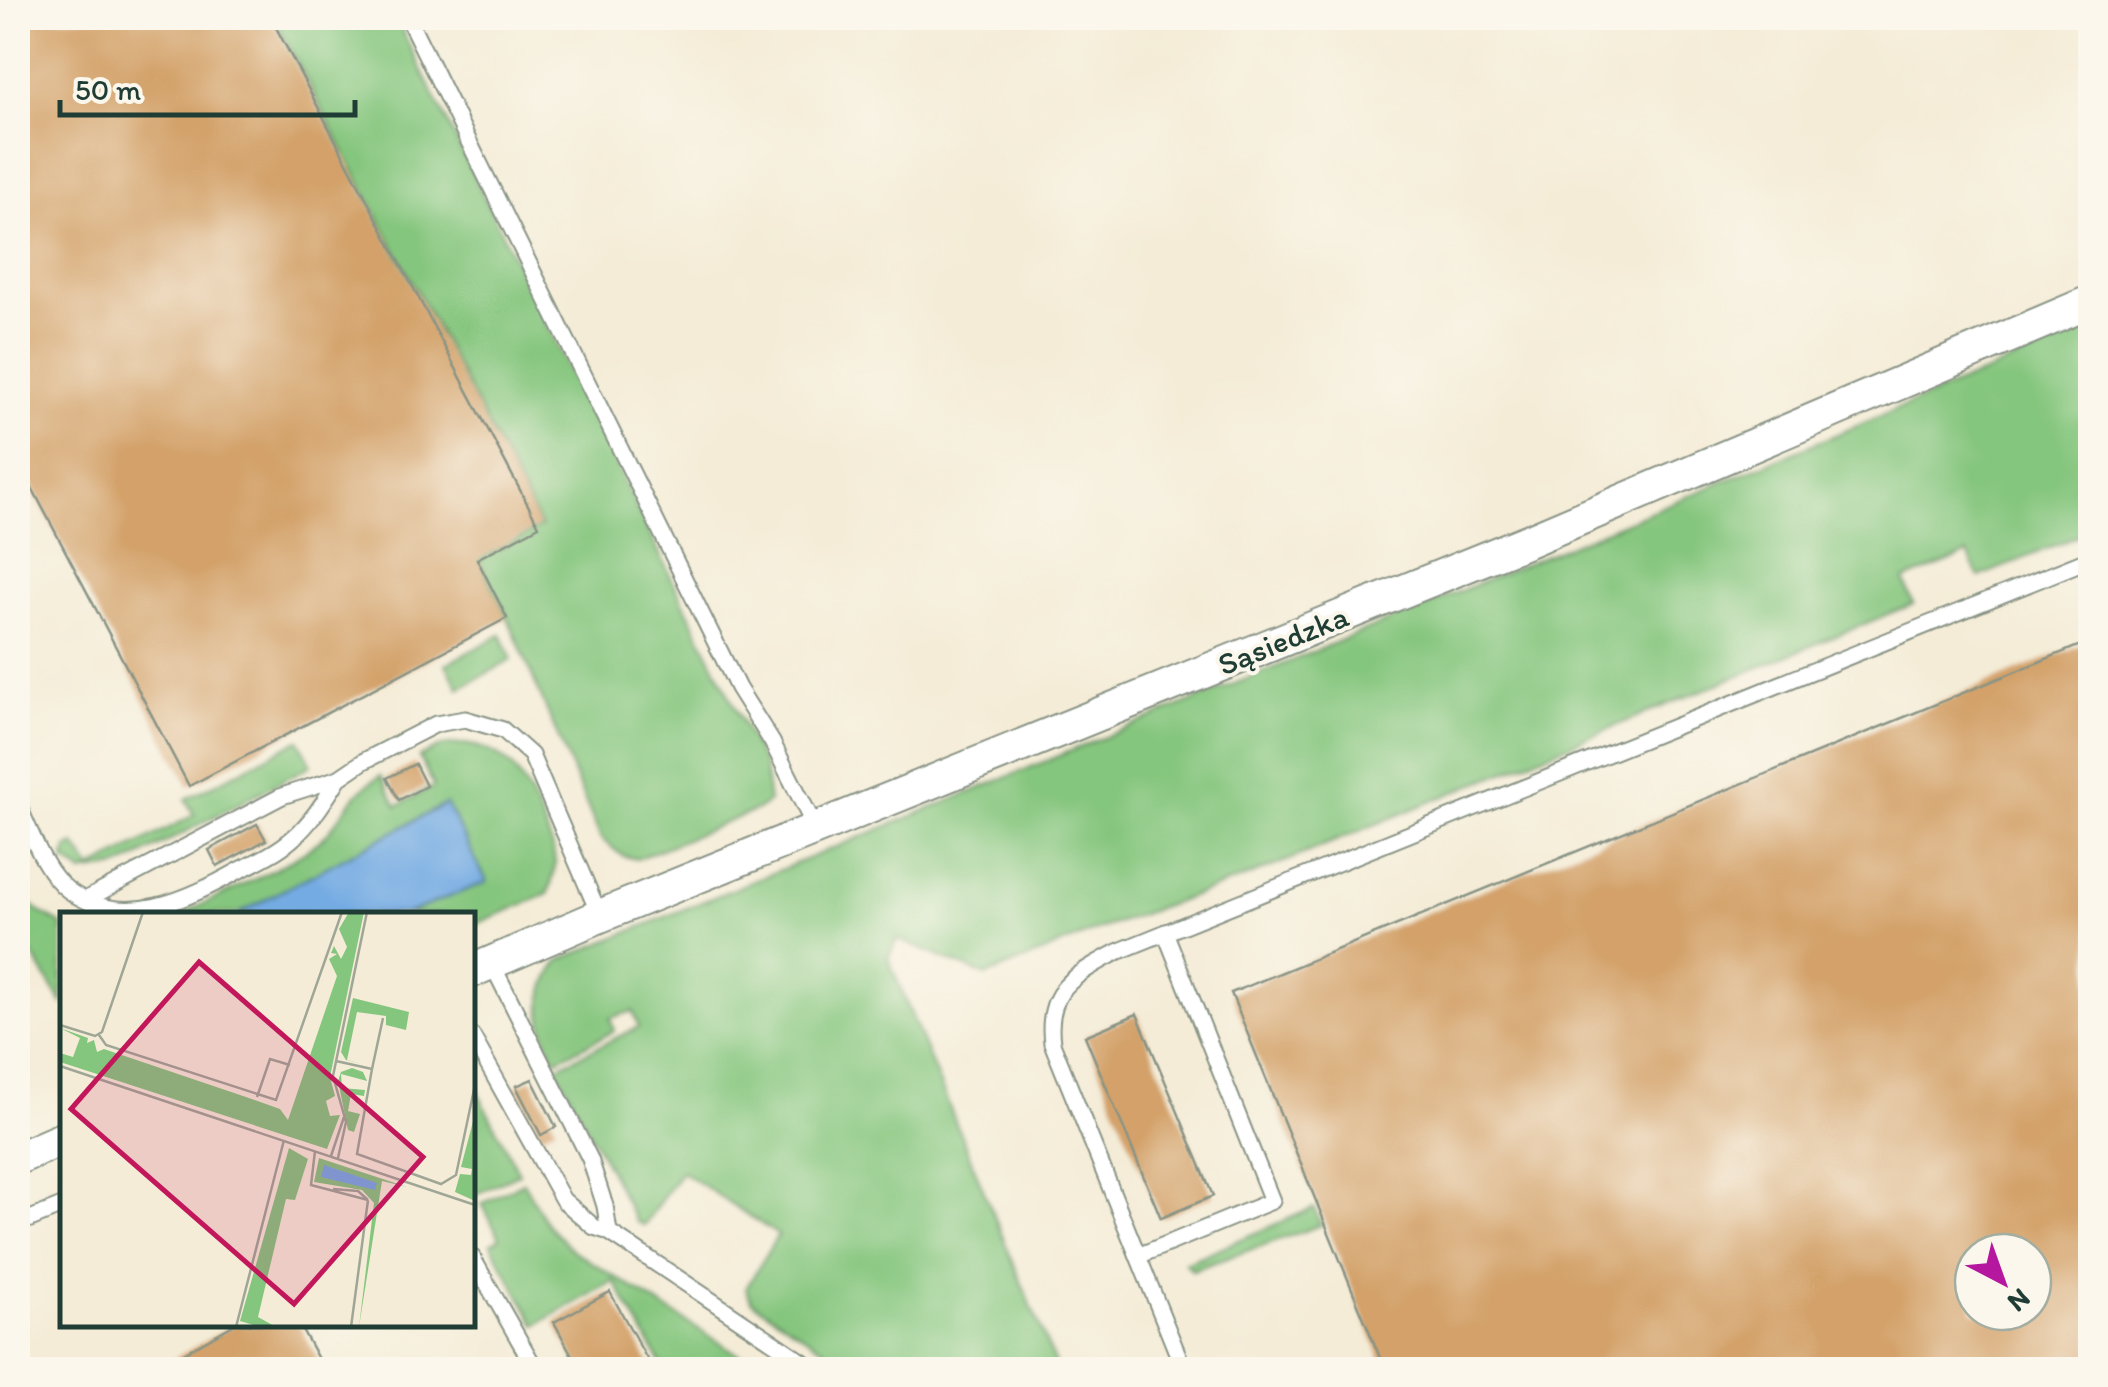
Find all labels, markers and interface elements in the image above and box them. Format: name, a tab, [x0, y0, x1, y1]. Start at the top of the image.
scale bar	[60, 55, 355, 117]
text: 50 m	[75, 71, 141, 108]
street label: Sąsiedzka	[1212, 597, 1354, 683]
inset map	[60, 912, 475, 1327]
north arrow	[1953, 1232, 2053, 1332]
text: N	[2001, 1282, 2038, 1320]

